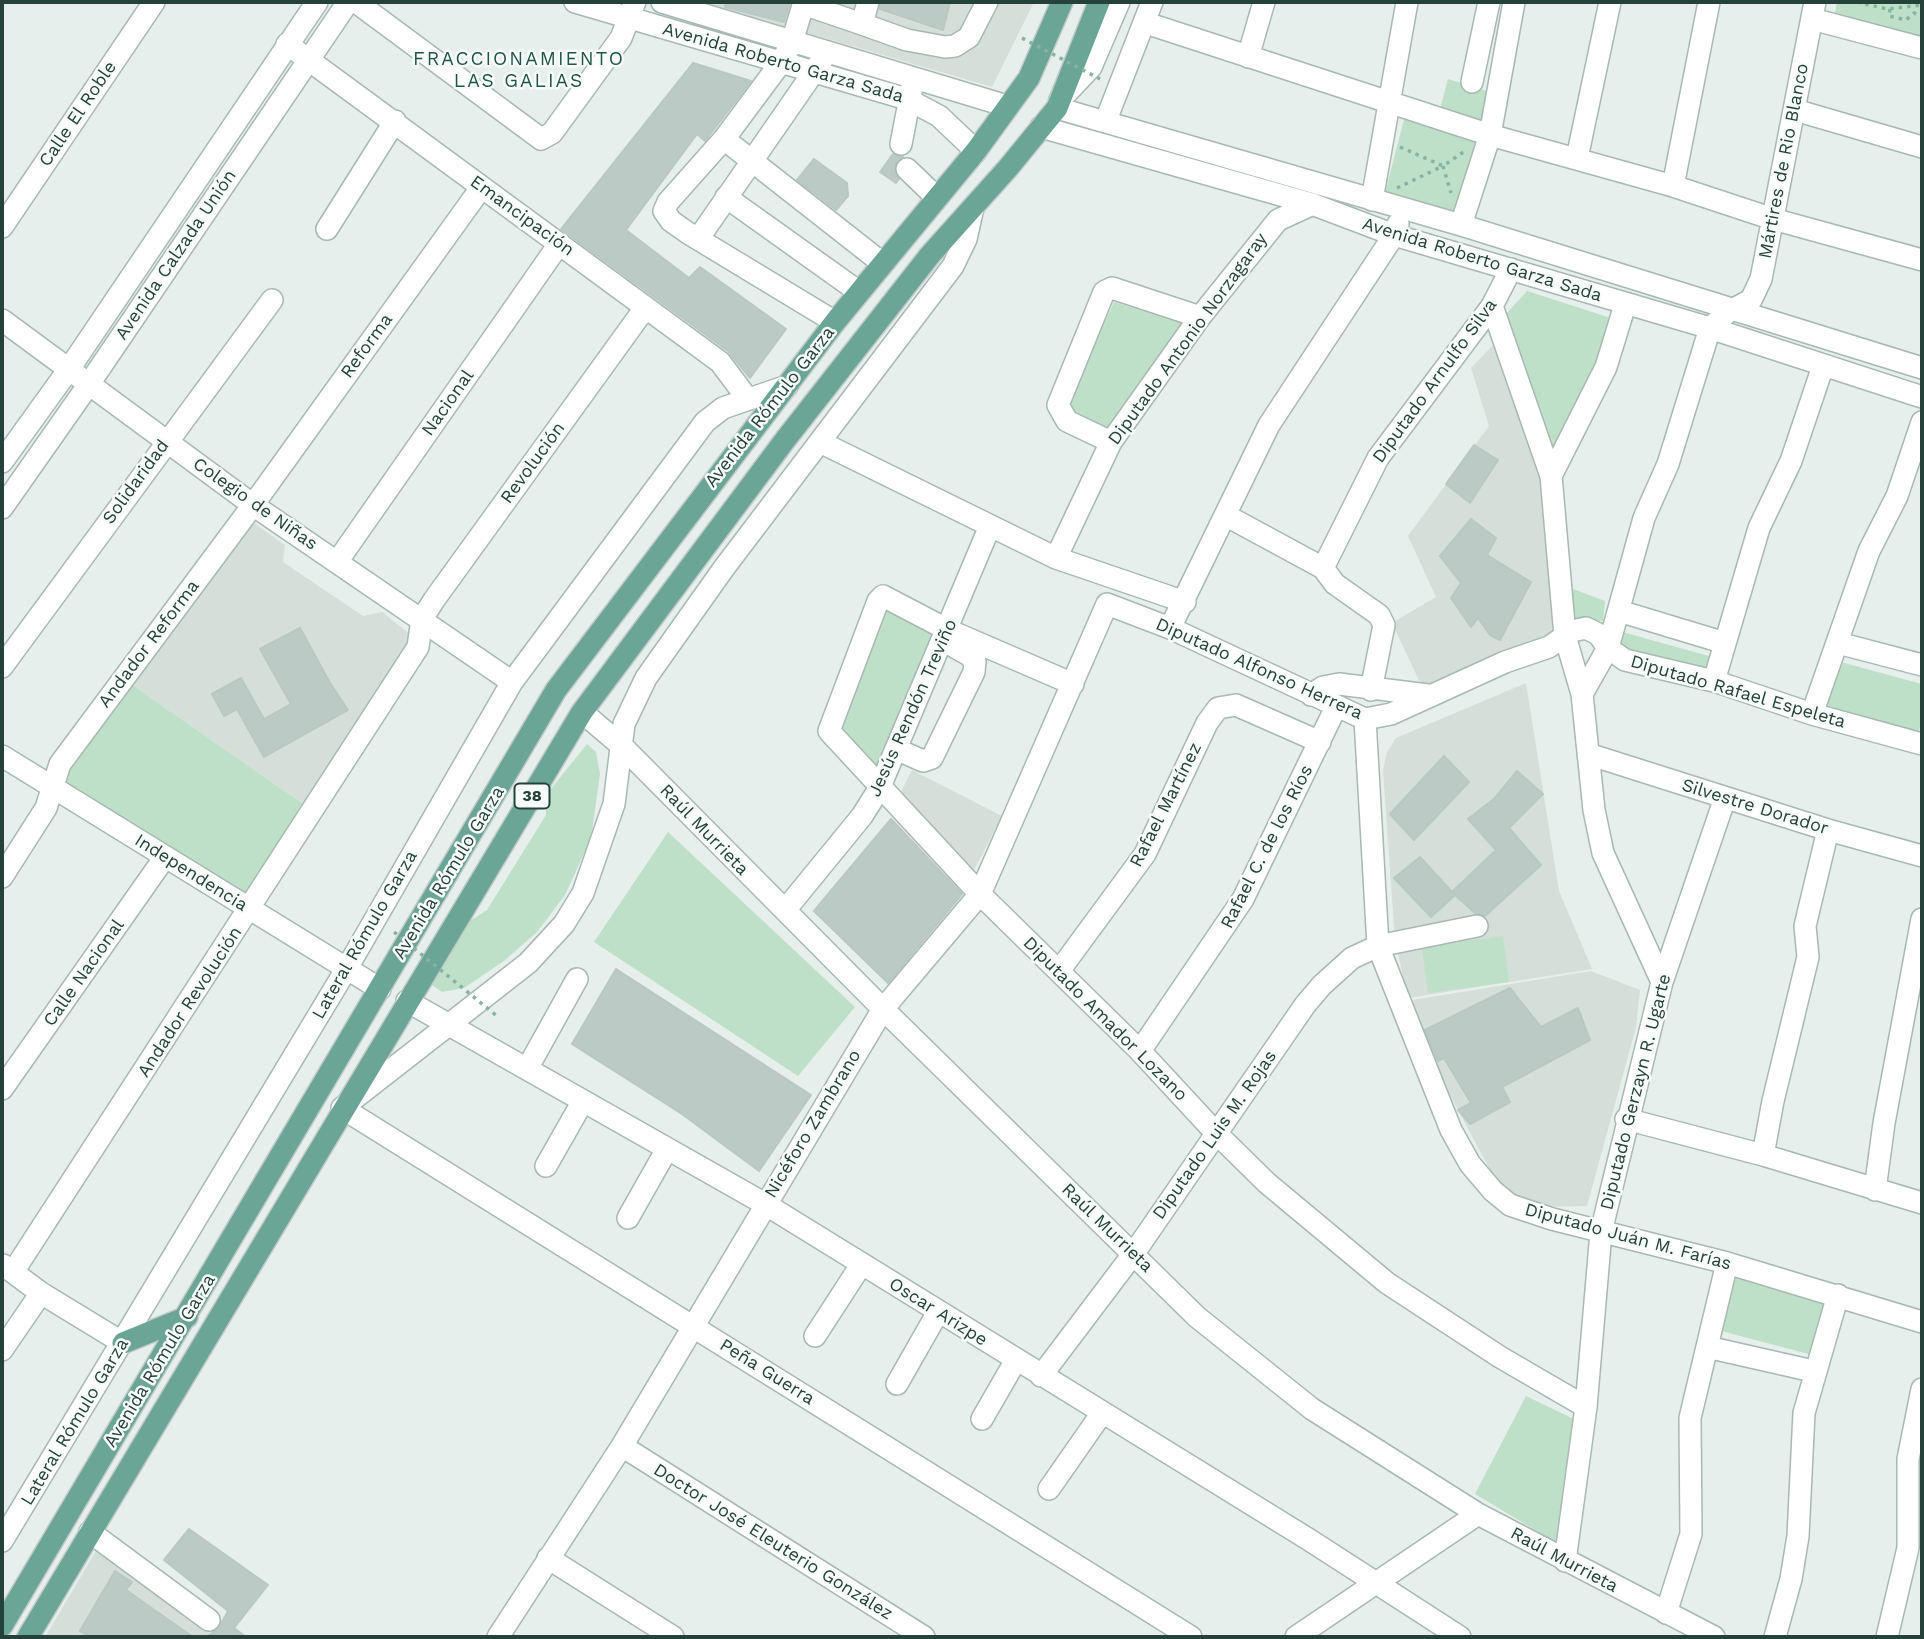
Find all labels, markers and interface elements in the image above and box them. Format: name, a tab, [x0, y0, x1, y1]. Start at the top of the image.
street label: Avenida Roberto Garza Sada	[660, 18, 906, 108]
district label: FRACCIONAMIENTO LAS GALIAS	[415, 48, 623, 92]
street label: Calle El Roble	[35, 57, 121, 171]
street label: Mártires de Rio Blanco	[1754, 61, 1814, 261]
street label: Avenida Calzada Unión	[111, 166, 241, 344]
street label: Emancipación	[466, 171, 578, 261]
street label: Avenida Roberto Garza Sada	[1360, 213, 1604, 307]
street label: Diputado Antonio Norzagaray	[1104, 229, 1272, 449]
street label: Diputado Arnulfo Silva	[1368, 295, 1502, 467]
street label: Reforma	[336, 310, 398, 382]
street label: Avenida Rómulo Garza	[701, 322, 839, 492]
street label: Nacional	[417, 366, 479, 440]
street label: Revolución	[496, 418, 570, 508]
street label: Solidaridad	[98, 436, 174, 528]
street label: Colegio de Niñas	[189, 453, 321, 555]
street label: Andador Reforma	[94, 576, 204, 712]
street label: Diputado Alfonso Herrera	[1152, 614, 1366, 724]
street label: Jesús Rendón Treviño	[864, 616, 962, 800]
street label: Diputado Rafael Espeleta	[1628, 651, 1848, 733]
street label: Rafael Martínez	[1125, 739, 1207, 871]
street label: Rafael C. de los Ríos	[1216, 762, 1318, 932]
street label: Silvestre Dorador	[1679, 774, 1831, 840]
street label: Raúl Murrieta	[655, 780, 753, 880]
street label: Avenida Rómulo Garza	[389, 783, 509, 963]
road number: 38	[514, 783, 550, 808]
street label: Independencia	[131, 830, 251, 916]
street label: Lateral Rómulo Garza	[308, 847, 422, 1023]
street label: Calle Nacional	[39, 915, 129, 1031]
street label: Andador Revolución	[133, 923, 247, 1081]
street label: Diputado Amador Lozano	[1018, 932, 1192, 1106]
street label: Diputado Gerzayn R. Ugarte	[1596, 972, 1676, 1212]
street label: Nicéforo Zambrano	[760, 1046, 866, 1202]
street label: Diputado Luis M. Rojas	[1148, 1046, 1282, 1224]
street label: Raúl Murrieta	[1057, 1179, 1157, 1277]
street label: Diputado Juán M. Farías	[1522, 1199, 1734, 1275]
street label: Avenida Rómulo Garza	[100, 1271, 220, 1451]
street label: Oscar Arizpe	[885, 1273, 991, 1351]
street label: Peña Guerra	[716, 1334, 818, 1410]
street label: Lateral Rómulo Garza	[17, 1335, 133, 1509]
street label: Doctor José Eleuterio González	[649, 1459, 897, 1625]
street label: Raúl Murrieta	[1507, 1523, 1621, 1597]

